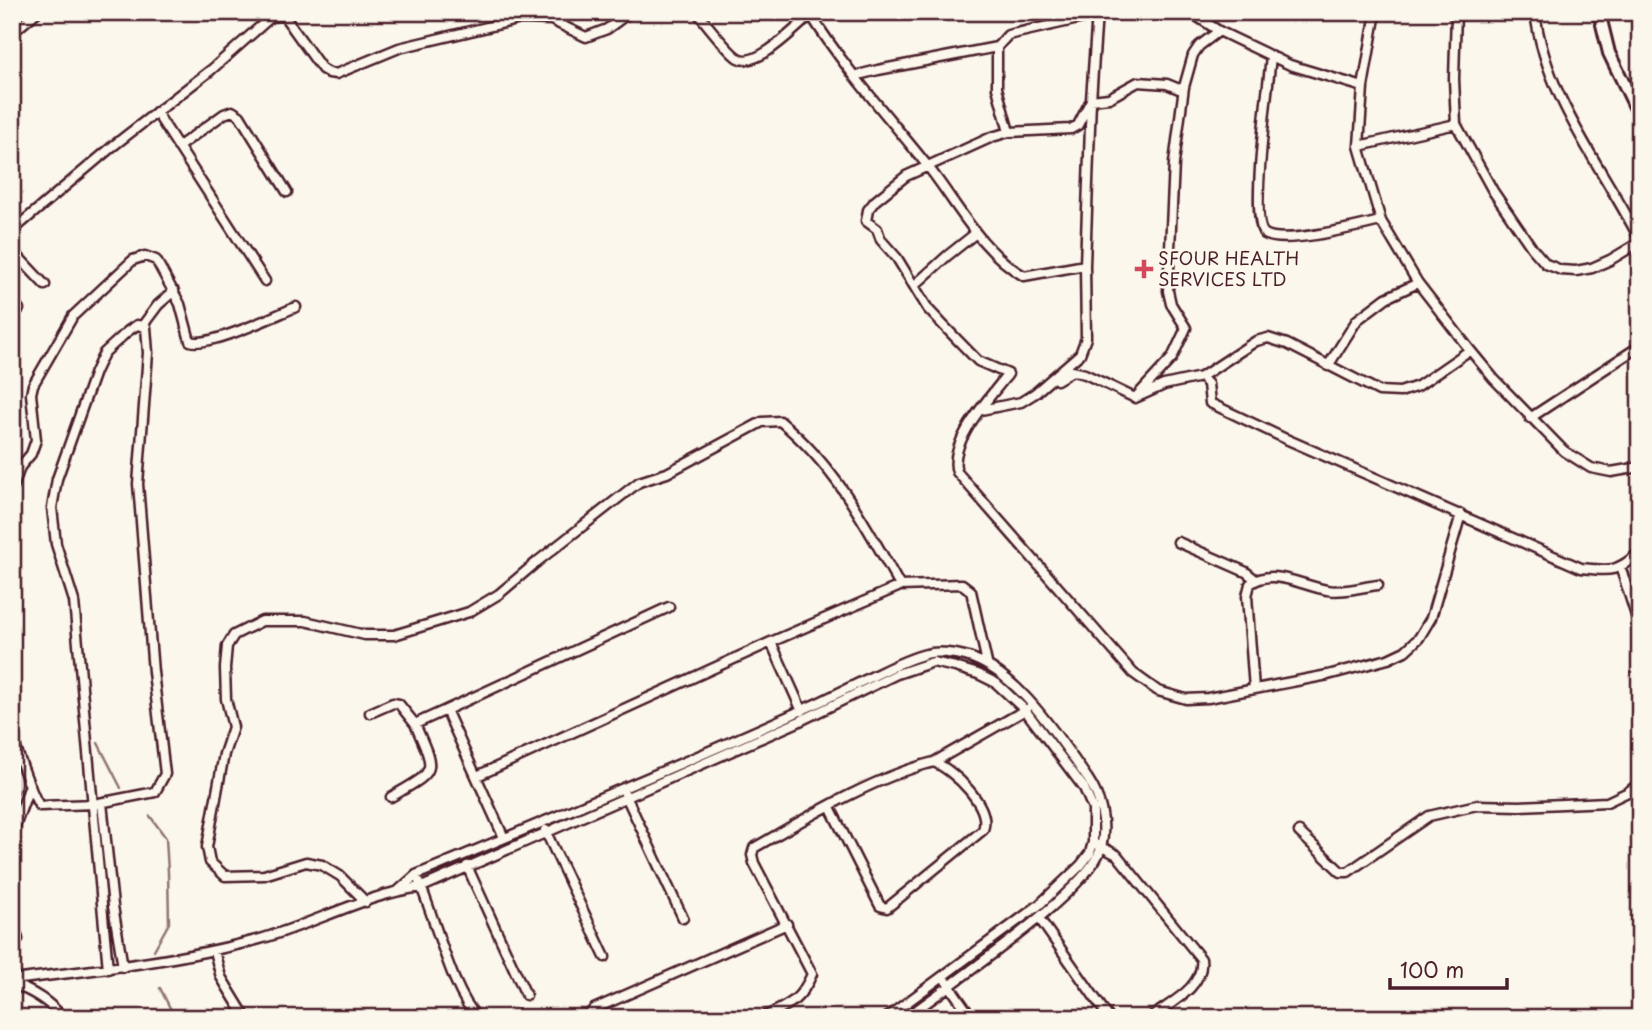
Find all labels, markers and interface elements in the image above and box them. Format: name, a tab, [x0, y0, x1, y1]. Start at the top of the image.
place label: SFOUR HEALTH SERVICES LTD	[1158, 244, 1299, 292]
marker: SFOUR HEALTH SERVICES LTD	[1136, 261, 1152, 277]
scale bar	[1390, 946, 1507, 990]
text: 100 m	[1400, 953, 1464, 985]

